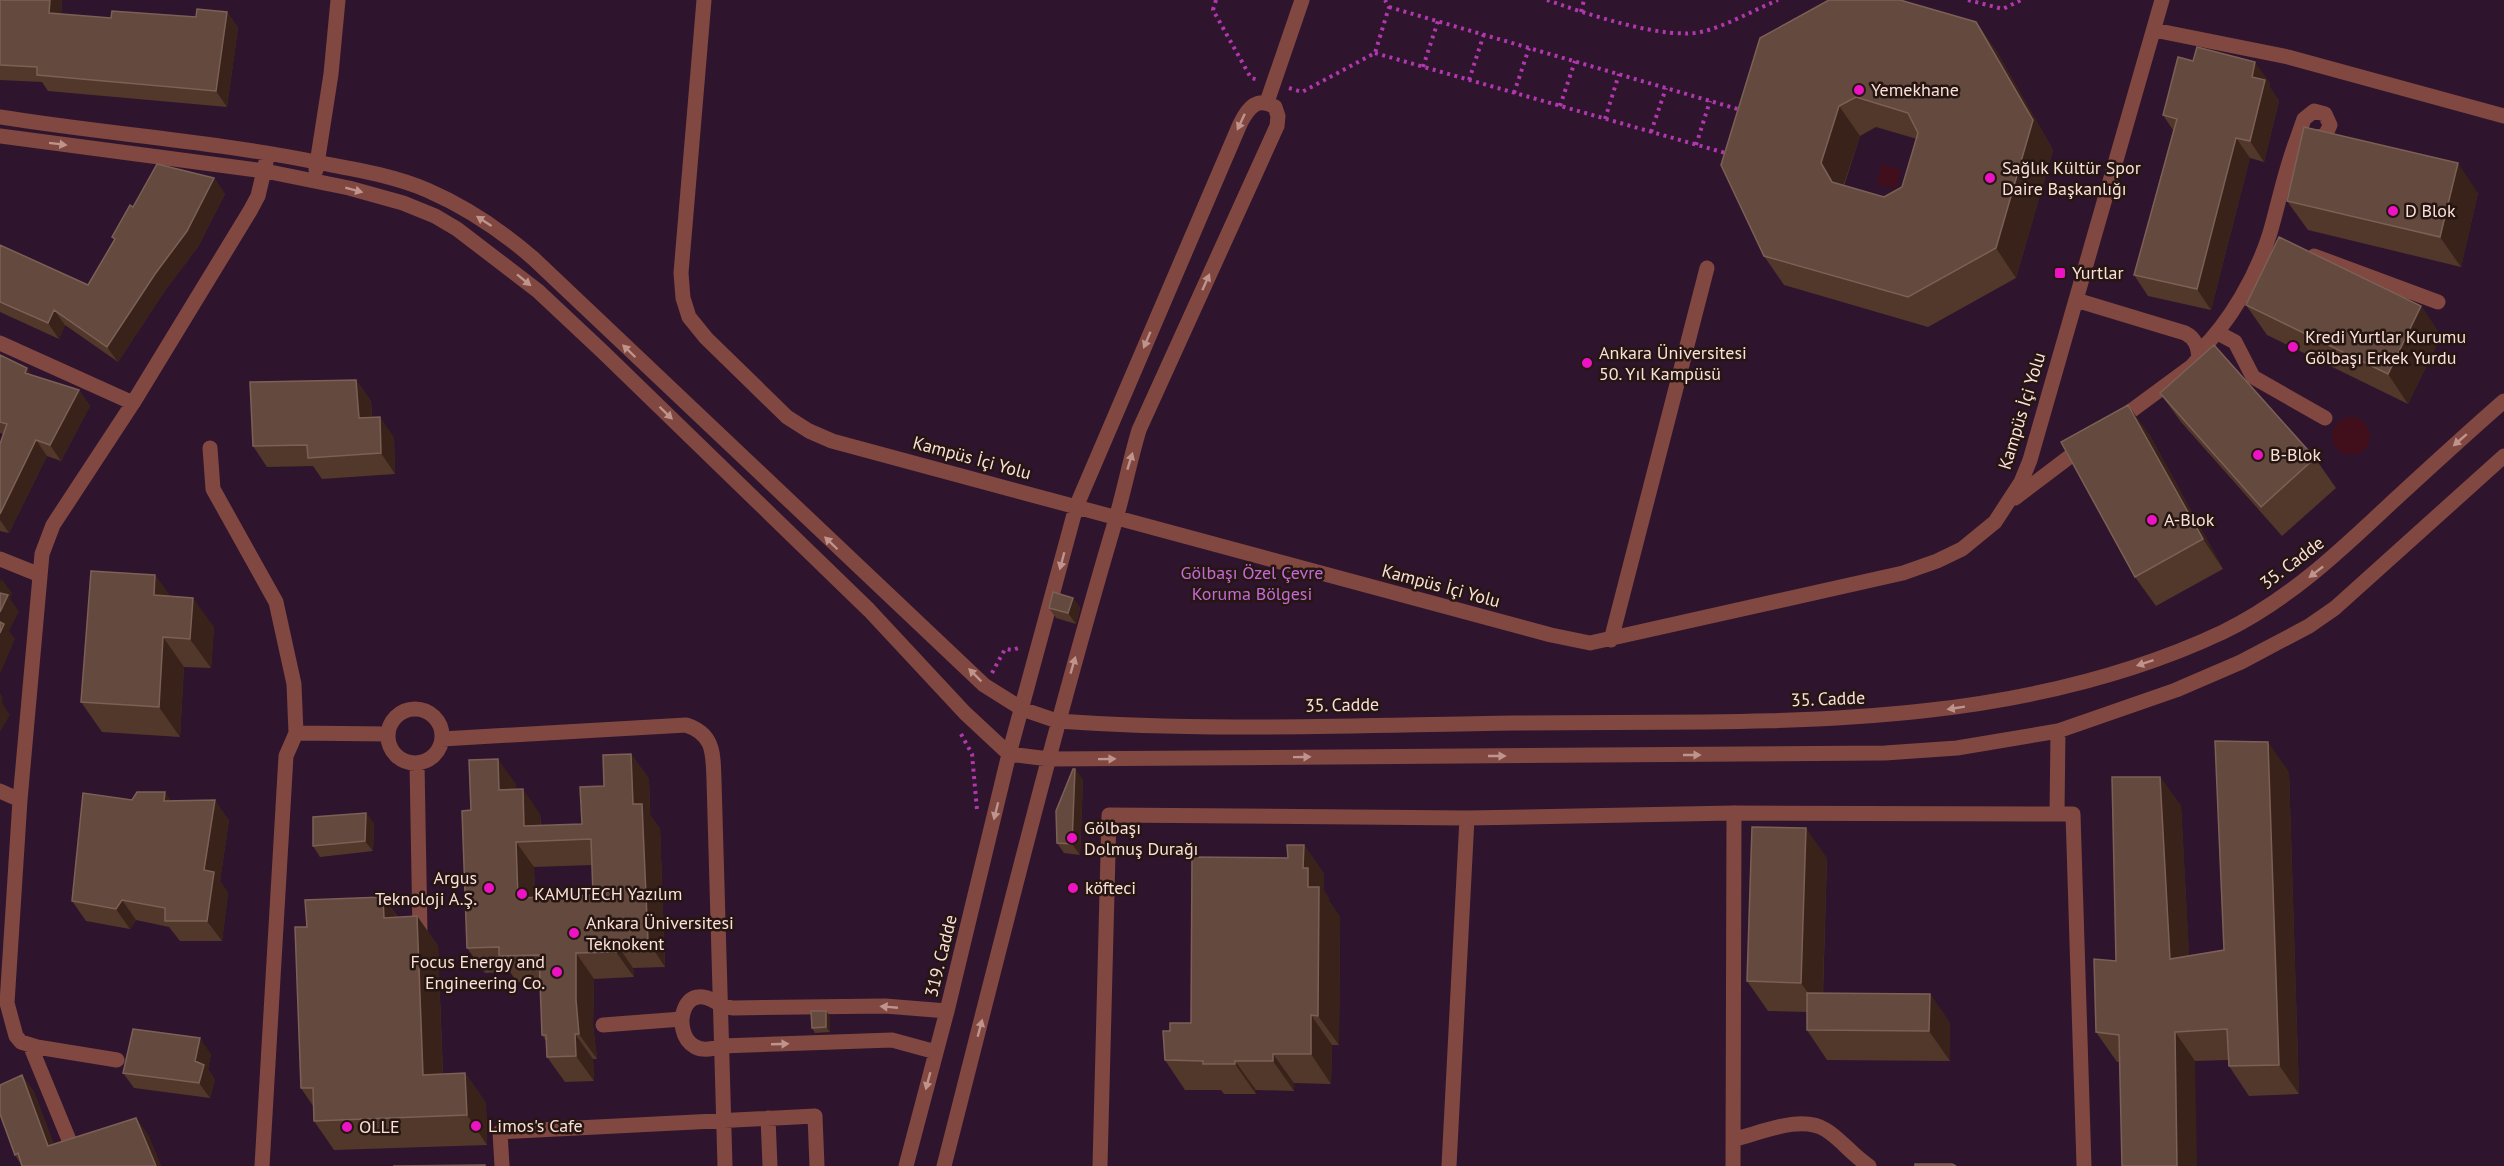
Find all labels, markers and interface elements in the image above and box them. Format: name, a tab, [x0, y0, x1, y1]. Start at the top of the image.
place label: Yemekhane	[1871, 78, 1959, 101]
marker: Yemekhane	[1852, 83, 1866, 97]
one-way arrow	[1237, 114, 1246, 131]
one-way arrow	[49, 139, 68, 148]
place label: Sağlık Kültür Spor Daire Başkanlığı	[2002, 156, 2141, 200]
marker: Sağlık Kültür Spor Daire Başkanlığı	[1983, 171, 1997, 185]
one-way arrow	[345, 186, 363, 195]
place label: D Blok	[2405, 199, 2456, 222]
marker: D Blok	[2386, 204, 2400, 218]
one-way arrow	[476, 216, 492, 227]
place label: Yurtlar	[2072, 261, 2124, 284]
marker: Yurtlar	[2053, 266, 2067, 280]
one-way arrow	[516, 273, 531, 286]
one-way arrow	[1201, 273, 1211, 291]
place label: Kredi Yurtlar Kurumu Gölbaşı Erkek Yurdu	[2305, 325, 2466, 369]
one-way arrow	[1142, 331, 1152, 349]
marker: Kredi Yurtlar Kurumu Gölbaşı Erkek Yurdu	[2286, 340, 2300, 354]
place label: Ankara Üniversitesi 50. Yıl Kampüsü	[1599, 341, 1747, 385]
one-way arrow	[623, 344, 637, 358]
street label: Kampüs İçi Yolu	[1993, 349, 2050, 472]
marker: Ankara Üniversitesi 50. Yıl Kampüsü	[1580, 356, 1594, 370]
one-way arrow	[659, 406, 673, 420]
street label: Kampüs İçi Yolu	[911, 431, 1034, 484]
one-way arrow	[2452, 433, 2468, 446]
place label: B-Blok	[2270, 443, 2321, 466]
marker: B-Blok	[2251, 448, 2265, 462]
one-way arrow	[1126, 452, 1135, 470]
place label: A-Blok	[2164, 508, 2215, 531]
marker: A-Blok	[2145, 513, 2159, 527]
street label: 35. Cadde	[2255, 531, 2328, 594]
one-way arrow	[824, 536, 839, 550]
one-way arrow	[1056, 552, 1066, 570]
street label: Kampüs İçi Yolu	[1380, 559, 1503, 612]
park label: Gölbaşı Özel Çevre Koruma Bölgesi	[1181, 561, 1323, 605]
one-way arrow	[2309, 565, 2324, 577]
one-way arrow	[1069, 656, 1078, 674]
one-way arrow	[2136, 658, 2154, 668]
one-way arrow	[968, 669, 982, 683]
street label: 35. Cadde	[1790, 686, 1866, 711]
street label: 35. Cadde	[1305, 692, 1379, 717]
one-way arrow	[1946, 703, 1965, 712]
one-way arrow	[1683, 750, 1702, 760]
one-way arrow	[1488, 751, 1507, 761]
one-way arrow	[1293, 752, 1312, 762]
one-way arrow	[1098, 754, 1117, 764]
one-way arrow	[991, 802, 1001, 820]
place label: Gölbaşı Dolmuş Durağı	[1084, 816, 1198, 860]
marker: Gölbaşı Dolmuş Durağı	[1065, 831, 1079, 845]
place label: Argus Teknoloji A.Ş.	[375, 866, 477, 910]
place label: köfteci	[1085, 876, 1136, 899]
marker: Argus Teknoloji A.Ş.	[482, 881, 496, 895]
marker: köfteci	[1066, 881, 1080, 895]
place label: KAMUTECH Yazılım	[534, 882, 682, 905]
marker: KAMUTECH Yazılım	[515, 887, 529, 901]
place label: Ankara Üniversitesi Teknokent	[586, 911, 734, 955]
street label: 319. Cadde	[919, 912, 962, 999]
marker: Ankara Üniversitesi Teknokent	[567, 926, 581, 940]
place label: Focus Energy and Engineering Co.	[410, 950, 545, 994]
marker: Focus Energy and Engineering Co.	[550, 965, 564, 979]
one-way arrow	[879, 1002, 898, 1012]
one-way arrow	[975, 1019, 985, 1037]
one-way arrow	[770, 1039, 789, 1049]
one-way arrow	[923, 1072, 932, 1090]
place label: Limos's Cafe	[488, 1114, 583, 1137]
place label: OLLE	[359, 1115, 400, 1138]
marker: Limos's Cafe	[469, 1119, 483, 1133]
marker: OLLE	[340, 1120, 354, 1134]

